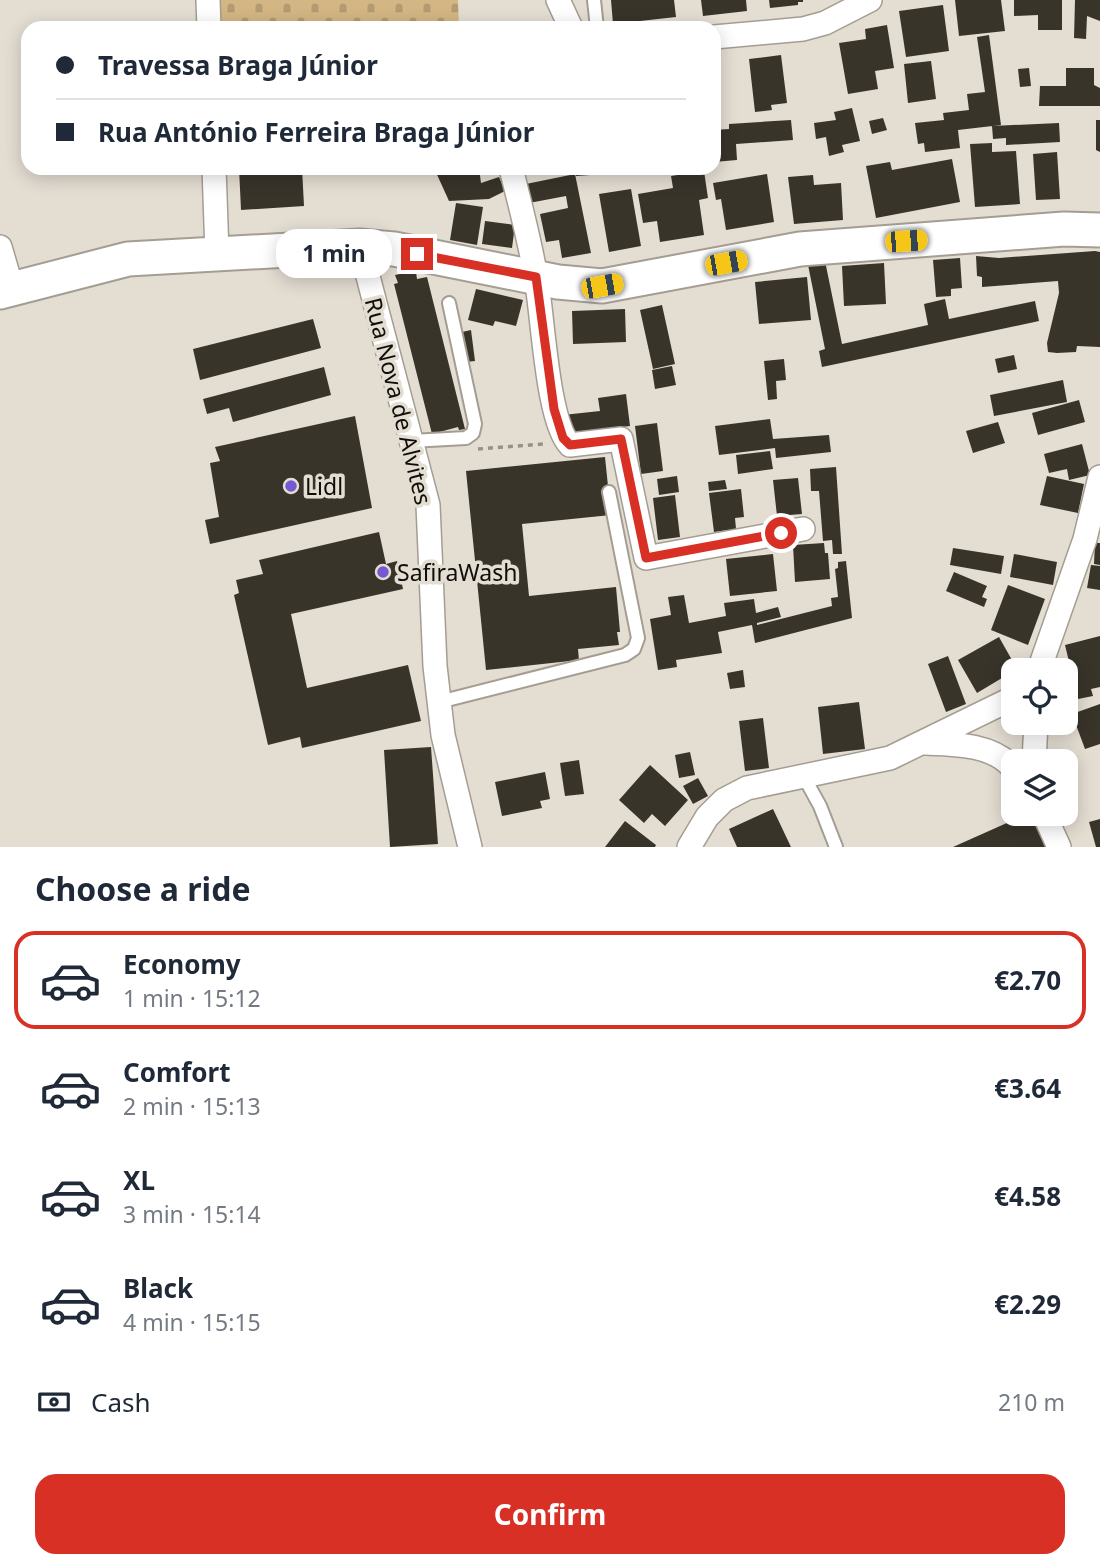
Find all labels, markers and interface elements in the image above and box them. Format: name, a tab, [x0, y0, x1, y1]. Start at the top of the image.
text: Travessa Braga Júnior	[98, 47, 378, 83]
text: Rua António Ferreira Braga Júnior	[98, 114, 534, 150]
car	[885, 229, 928, 253]
callout: 1 min	[277, 230, 392, 278]
text: 1 min	[302, 237, 366, 269]
route end	[401, 238, 433, 270]
car	[704, 249, 749, 277]
car	[580, 272, 625, 300]
street label: Rua Nova de Alvites	[358, 294, 440, 508]
place label: Lidl	[305, 470, 343, 502]
marker: Lidl	[283, 478, 299, 494]
route start	[765, 517, 797, 549]
place label: SafiraWash	[397, 556, 517, 588]
marker: SafiraWash	[375, 564, 391, 580]
map controls	[1001, 658, 1078, 826]
button: locate	[1001, 658, 1078, 735]
button: layers	[1001, 749, 1078, 826]
text: Choose a ride	[35, 867, 251, 910]
text: Economy	[123, 946, 241, 982]
icon: car	[39, 949, 102, 1012]
text: €2.70	[994, 962, 1061, 998]
text: 1 min · 15:12	[123, 982, 261, 1014]
text: Comfort	[123, 1054, 231, 1090]
icon: car	[39, 1057, 102, 1120]
text: €3.64	[994, 1070, 1061, 1106]
text: 2 min · 15:13	[123, 1090, 261, 1122]
text: XL	[123, 1162, 155, 1198]
icon: car	[39, 1165, 102, 1228]
text: €4.58	[994, 1178, 1061, 1214]
text: 3 min · 15:14	[123, 1198, 261, 1230]
text: Black	[123, 1270, 193, 1306]
icon: car	[39, 1273, 102, 1336]
text: €2.29	[994, 1286, 1061, 1322]
text: 4 min · 15:15	[123, 1306, 261, 1338]
icon: cash	[35, 1383, 73, 1421]
text: Cash	[91, 1384, 151, 1420]
text: 210 m	[998, 1386, 1065, 1418]
button: Confirm	[35, 1474, 1065, 1554]

